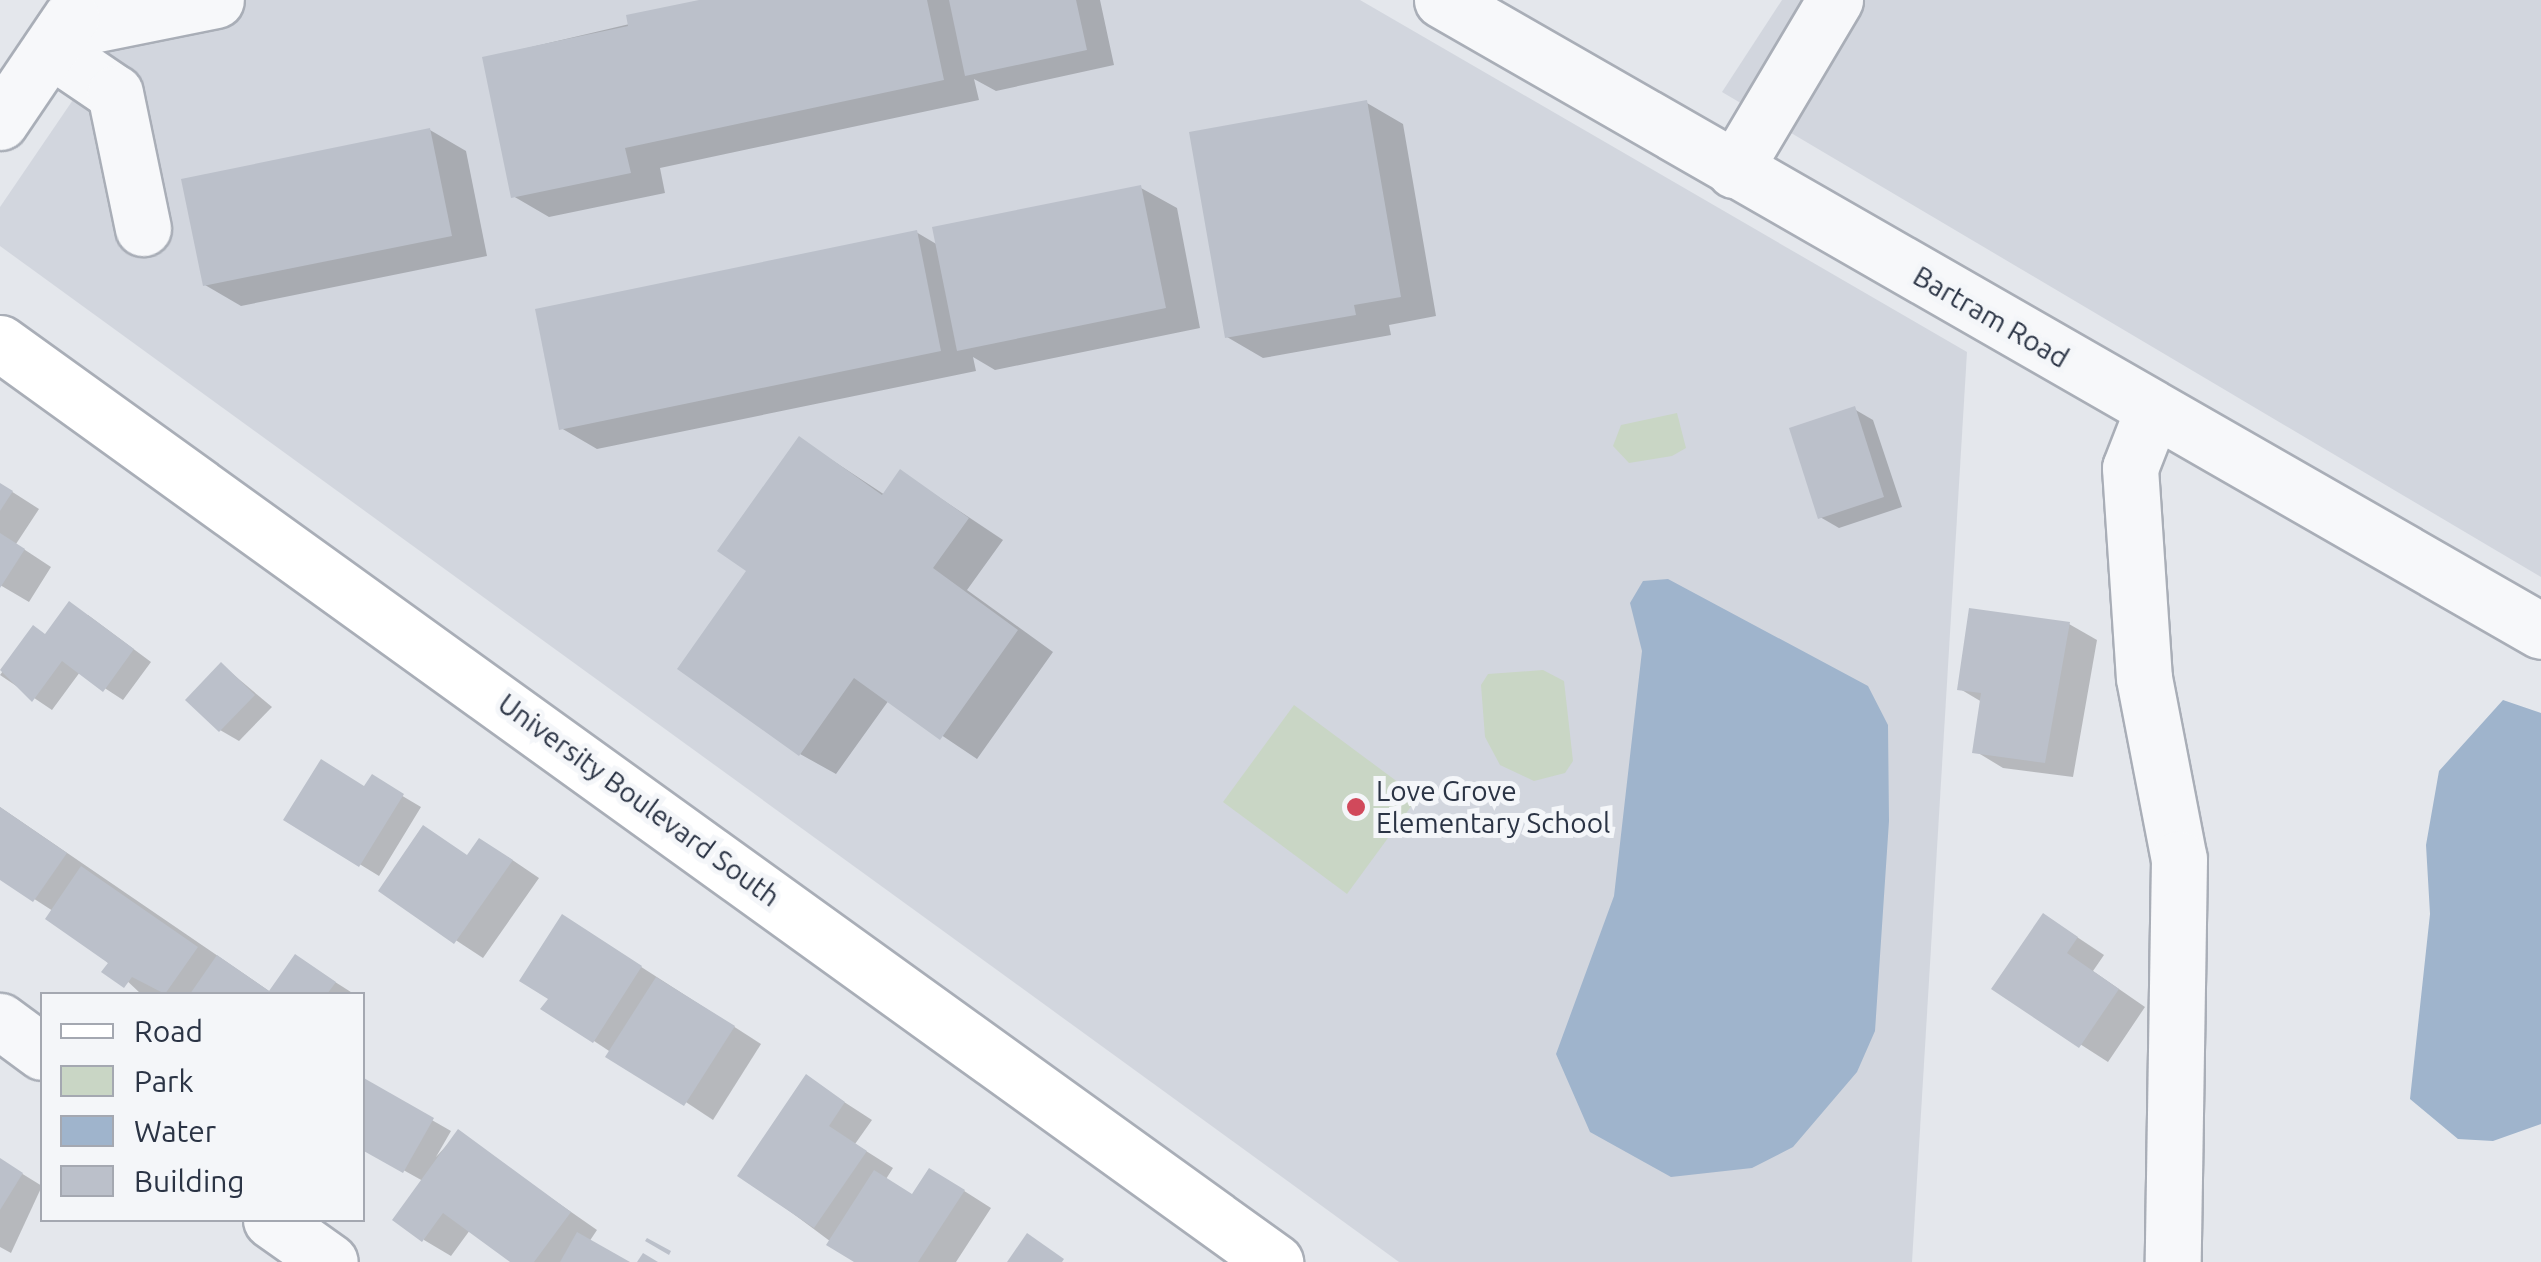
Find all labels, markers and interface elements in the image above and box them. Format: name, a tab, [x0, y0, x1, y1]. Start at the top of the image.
street label: Bartram Road	[1907, 259, 2075, 375]
street label: University Boulevard South	[492, 687, 786, 913]
place label: Love Grove Elementary School	[1376, 774, 1610, 840]
marker: Love Grove Elementary School	[1345, 796, 1367, 818]
legend	[40, 992, 365, 1222]
text: Road	[134, 1014, 203, 1048]
text: Park	[134, 1064, 194, 1098]
text: Water	[134, 1114, 216, 1148]
text: Building	[134, 1164, 245, 1198]

